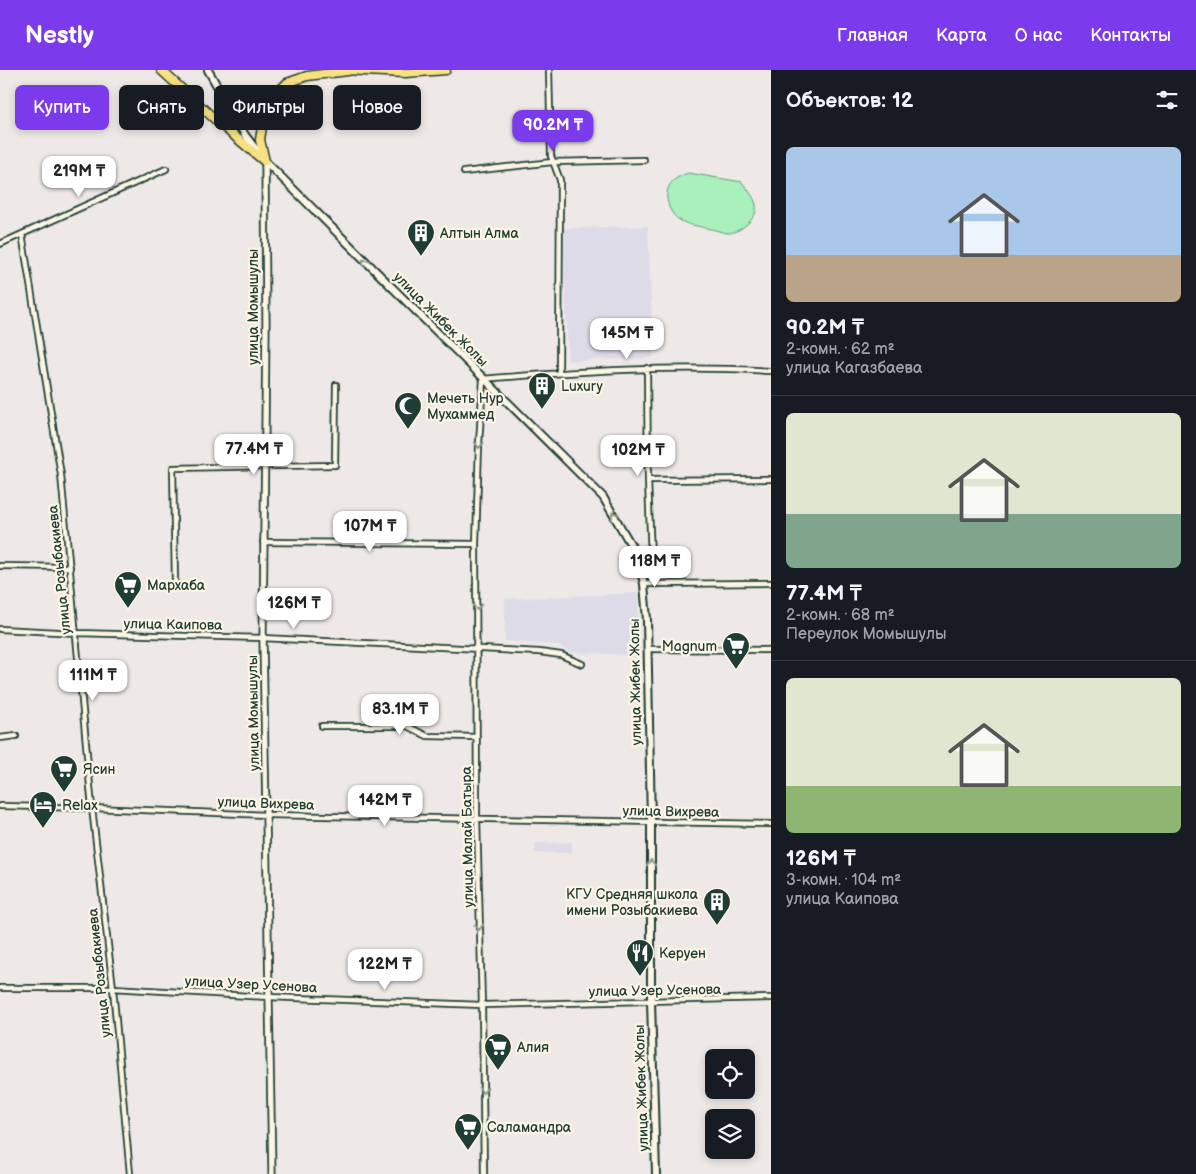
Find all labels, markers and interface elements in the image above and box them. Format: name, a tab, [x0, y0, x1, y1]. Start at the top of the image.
text: Nestly	[25, 21, 94, 50]
text: Главная	[837, 25, 908, 46]
text: Карта	[936, 25, 987, 46]
text: О нас	[1015, 25, 1062, 46]
text: Контакты	[1090, 25, 1171, 46]
chip: Купить	[15, 85, 109, 130]
chip: Снять	[119, 85, 204, 130]
chip: Фильтры	[214, 85, 323, 130]
chip: Новое	[333, 85, 421, 130]
icon: filters	[1153, 86, 1181, 114]
text: Объектов: 12	[786, 88, 913, 113]
pin: 90.2M ₸	[507, 109, 599, 152]
text: 90.2M ₸	[523, 116, 583, 135]
pin: 219M ₸	[38, 156, 120, 198]
text: 219M ₸	[53, 162, 105, 181]
icon: home	[939, 180, 1029, 270]
building icon: Алтын Алма	[406, 218, 436, 257]
place label: Алтын Алма	[439, 225, 519, 242]
street label: улица Момышулы	[245, 249, 262, 365]
one-way arrow	[362, 259, 371, 268]
street label: улица Жибек Жолы	[390, 269, 491, 370]
text: 90.2M ₸	[786, 315, 864, 340]
pin: 145M ₸	[586, 318, 668, 360]
text: 145M ₸	[601, 324, 653, 343]
text: 2-комн. · 62 m²	[786, 340, 895, 359]
text: улица Кагазбаева	[786, 359, 922, 378]
building icon: Luxury	[527, 371, 557, 410]
place label: Luxury	[561, 378, 604, 395]
place label: Мечеть Нур Мухаммед	[427, 390, 504, 423]
mosque icon: Мечеть Нур Мухаммед	[393, 391, 423, 430]
pin: 77.4M ₸	[208, 434, 300, 476]
pin: 102M ₸	[597, 434, 679, 477]
text: 77.4M ₸	[225, 440, 283, 459]
one-way arrow	[473, 441, 484, 449]
text: 102M ₸	[611, 441, 665, 460]
icon: home	[939, 445, 1029, 535]
street label: улица Розыбакиева	[44, 504, 75, 635]
pin: 107M ₸	[329, 510, 411, 553]
one-way arrow	[610, 511, 620, 520]
text: 107M ₸	[344, 517, 396, 536]
pin: 118M ₸	[614, 546, 696, 588]
text: 118M ₸	[630, 552, 680, 571]
supermarket icon: Мархаба	[113, 570, 143, 609]
place label: Мархаба	[147, 577, 206, 594]
text: 77.4M ₸	[786, 581, 861, 606]
pin: 126M ₸	[253, 588, 335, 630]
text: 126M ₸	[268, 594, 320, 613]
one-way arrow	[472, 604, 482, 612]
text: 2-комн. · 68 m²	[786, 606, 895, 625]
street label: улица Каипова	[124, 615, 223, 634]
street label: улица Жибек Жолы	[626, 618, 645, 746]
text: Переулок Момышулы	[786, 625, 947, 644]
supermarket icon: Magnum	[721, 631, 751, 670]
place label: Magnum	[662, 638, 717, 655]
street label: улица Момышулы	[244, 655, 263, 771]
pin: 111M ₸	[52, 660, 134, 702]
text: 111M ₸	[69, 666, 117, 685]
pin: 83.1M ₸	[354, 694, 446, 736]
text: 83.1M ₸	[372, 700, 428, 719]
icon: home	[939, 710, 1029, 800]
supermarket icon: Ясин	[49, 754, 79, 793]
place label: Ясин	[83, 761, 115, 778]
street label: улица Малай Батыра	[458, 766, 477, 908]
pin: 142M ₸	[344, 784, 426, 827]
hotel icon: Relax	[28, 790, 58, 829]
text: 142M ₸	[359, 791, 411, 810]
street label: улица Вихрева	[217, 793, 315, 814]
place label: Relax	[62, 797, 98, 814]
street label: улица Вихрева	[622, 802, 720, 821]
text: 126M ₸	[786, 846, 855, 871]
one-way arrow	[646, 859, 656, 866]
text: 3-комн. · 104 m²	[786, 871, 901, 890]
place label: КГУ Средняя школа имени Розыбакиева	[566, 886, 699, 919]
building icon: КГУ Средняя школа имени Розыбакиева	[702, 887, 732, 926]
text: улица Каипова	[786, 890, 899, 909]
street label: улица Розыбакиева	[84, 907, 115, 1038]
one-way arrow	[474, 924, 485, 932]
restaurant icon: Керуен	[625, 938, 655, 977]
place label: Керуен	[659, 945, 706, 962]
pin: 122M ₸	[344, 948, 426, 991]
text: 122M ₸	[359, 955, 411, 974]
street label: улица Узер Усенова	[184, 973, 318, 996]
street label: улица Узер Усенова	[589, 981, 722, 1000]
street label: улица Жибек Жолы	[631, 1024, 652, 1152]
supermarket icon: Алия	[483, 1032, 513, 1071]
place label: Алия	[516, 1039, 549, 1056]
map controls	[705, 1049, 755, 1159]
button: locate	[705, 1049, 755, 1099]
one-way arrow	[478, 1086, 488, 1094]
button: layers	[705, 1109, 755, 1159]
supermarket icon: Саламандра	[453, 1112, 483, 1151]
place label: Саламандра	[487, 1119, 572, 1136]

